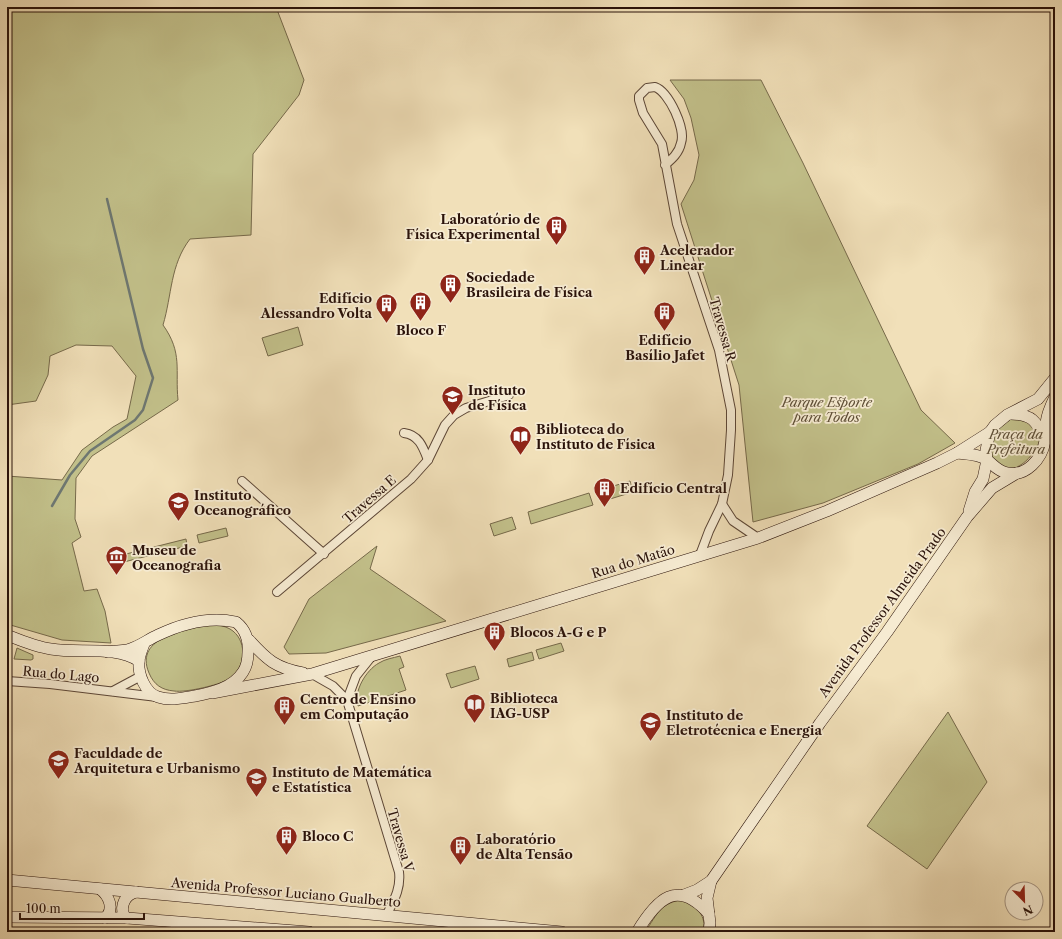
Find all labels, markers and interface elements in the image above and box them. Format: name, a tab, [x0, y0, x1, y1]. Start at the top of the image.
place label: Laboratório de Física Experimental	[406, 211, 540, 242]
building icon: Laboratório de Física Experimental	[543, 213, 569, 246]
place label: Acelerador Linear	[659, 242, 735, 273]
building icon: Acelerador Linear	[631, 244, 657, 277]
place label: Sociedade Brasileira de Física	[466, 269, 593, 300]
building icon: Sociedade Brasileira de Física	[438, 271, 464, 304]
building icon: Bloco F	[408, 289, 434, 322]
place label: Edifício Alessandro Volta	[260, 290, 372, 321]
building icon: Edifício Alessandro Volta	[374, 292, 400, 325]
street label: Travessa R	[706, 295, 740, 364]
building icon: Edifício Basílio Jafet	[652, 299, 678, 332]
place label: Bloco F	[396, 322, 446, 338]
place label: Edifício Basílio Jafet	[625, 332, 705, 363]
place label: Instituto de Física	[468, 382, 527, 413]
school or university icon: Instituto de Física	[440, 384, 466, 417]
park label: Parque Esporte para Todos	[781, 394, 873, 425]
place label: Biblioteca do Instituto de Física	[536, 421, 656, 452]
library icon: Biblioteca do Instituto de Física	[507, 423, 533, 456]
park label: Praça da Prefeitura	[986, 426, 1046, 457]
street label: Travessa E	[339, 472, 399, 526]
building icon: Edifício Central	[592, 475, 618, 508]
place label: Edifício Central	[620, 480, 727, 496]
place label: Instituto Oceanográfico	[194, 487, 291, 518]
school or university icon: Instituto Oceanográfico	[165, 489, 191, 522]
street label: Avenida Professor Almeida Prado	[814, 524, 949, 701]
street label: Rua do Matão	[589, 541, 677, 581]
place label: Museu de Oceanografia	[132, 542, 222, 573]
museum icon: Museu de Oceanografia	[104, 544, 130, 577]
building icon: Blocos A-G e P	[482, 619, 508, 652]
place label: Blocos A-G e P	[510, 624, 606, 640]
street label: Rua do Lago	[22, 663, 100, 685]
place label: Biblioteca IAG-USP	[490, 690, 558, 721]
place label: Centro de Ensino em Computação	[300, 691, 416, 722]
library icon: Biblioteca IAG-USP	[461, 692, 487, 725]
building icon: Centro de Ensino em Computação	[272, 693, 298, 726]
place label: Instituto de Eletrotécnica e Energia	[666, 707, 822, 738]
school or university icon: Instituto de Eletrotécnica e Energia	[638, 709, 664, 742]
place label: Faculdade de Arquitetura e Urbanismo	[73, 745, 240, 776]
school or university icon: Faculdade de Arquitetura e Urbanismo	[46, 747, 72, 780]
place label: Instituto de Matemática e Estatística	[272, 764, 432, 795]
school or university icon: Instituto de Matemática e Estatística	[244, 766, 270, 799]
street label: Travessa V	[384, 806, 418, 874]
building icon: Bloco C	[273, 823, 299, 856]
place label: Bloco C	[302, 828, 354, 844]
place label: Laboratório de Alta Tensão	[476, 831, 573, 862]
building icon: Laboratório de Alta Tensão	[447, 833, 473, 866]
street label: Avenida Professor Luciano Gualberto	[169, 874, 402, 910]
north arrow	[1004, 881, 1044, 921]
scale bar	[20, 895, 144, 921]
text: 100 m	[26, 901, 61, 916]
text: N	[1020, 902, 1035, 919]

